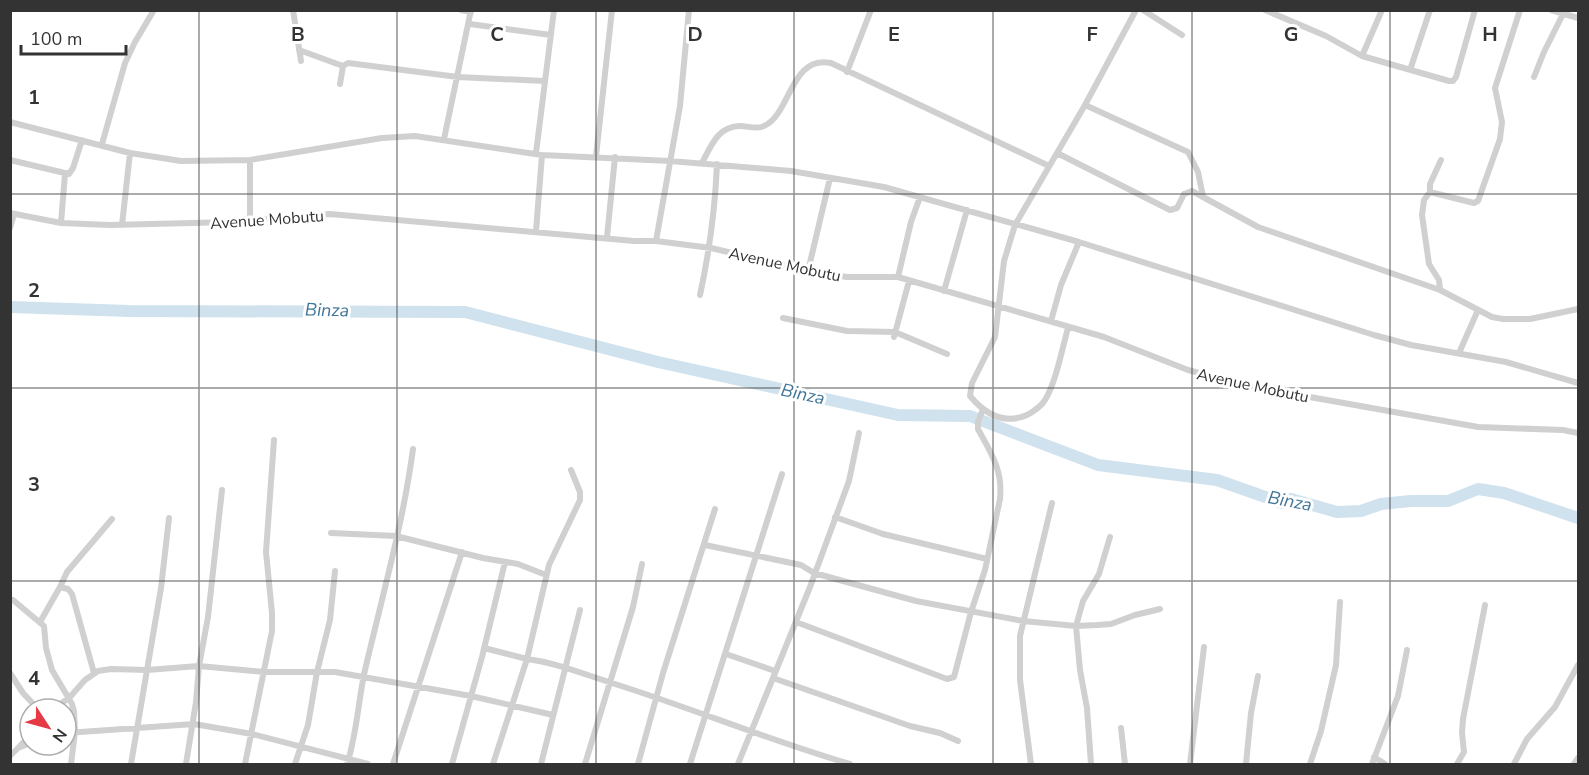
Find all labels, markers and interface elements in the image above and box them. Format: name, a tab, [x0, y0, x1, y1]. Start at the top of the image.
scale bar	[21, 18, 126, 56]
text: B	[291, 21, 305, 48]
text: C	[490, 21, 504, 48]
text: D	[687, 21, 703, 48]
text: E	[888, 21, 900, 48]
text: F	[1086, 21, 1098, 48]
text: G	[1284, 21, 1298, 48]
text: H	[1482, 21, 1498, 48]
text: 100 m	[30, 27, 82, 51]
text: 1	[28, 84, 40, 111]
street label: Avenue Mobutu	[209, 205, 325, 235]
street label: Avenue Mobutu	[727, 242, 843, 288]
text: 2	[28, 277, 40, 304]
water label: Binza	[305, 298, 349, 322]
street label: Avenue Mobutu	[1195, 363, 1311, 409]
water label: Binza	[779, 378, 827, 410]
text: 3	[28, 471, 40, 498]
water label: Binza	[1266, 485, 1314, 517]
text: 4	[28, 665, 40, 692]
north arrow	[18, 697, 78, 757]
text: N	[47, 724, 72, 747]

